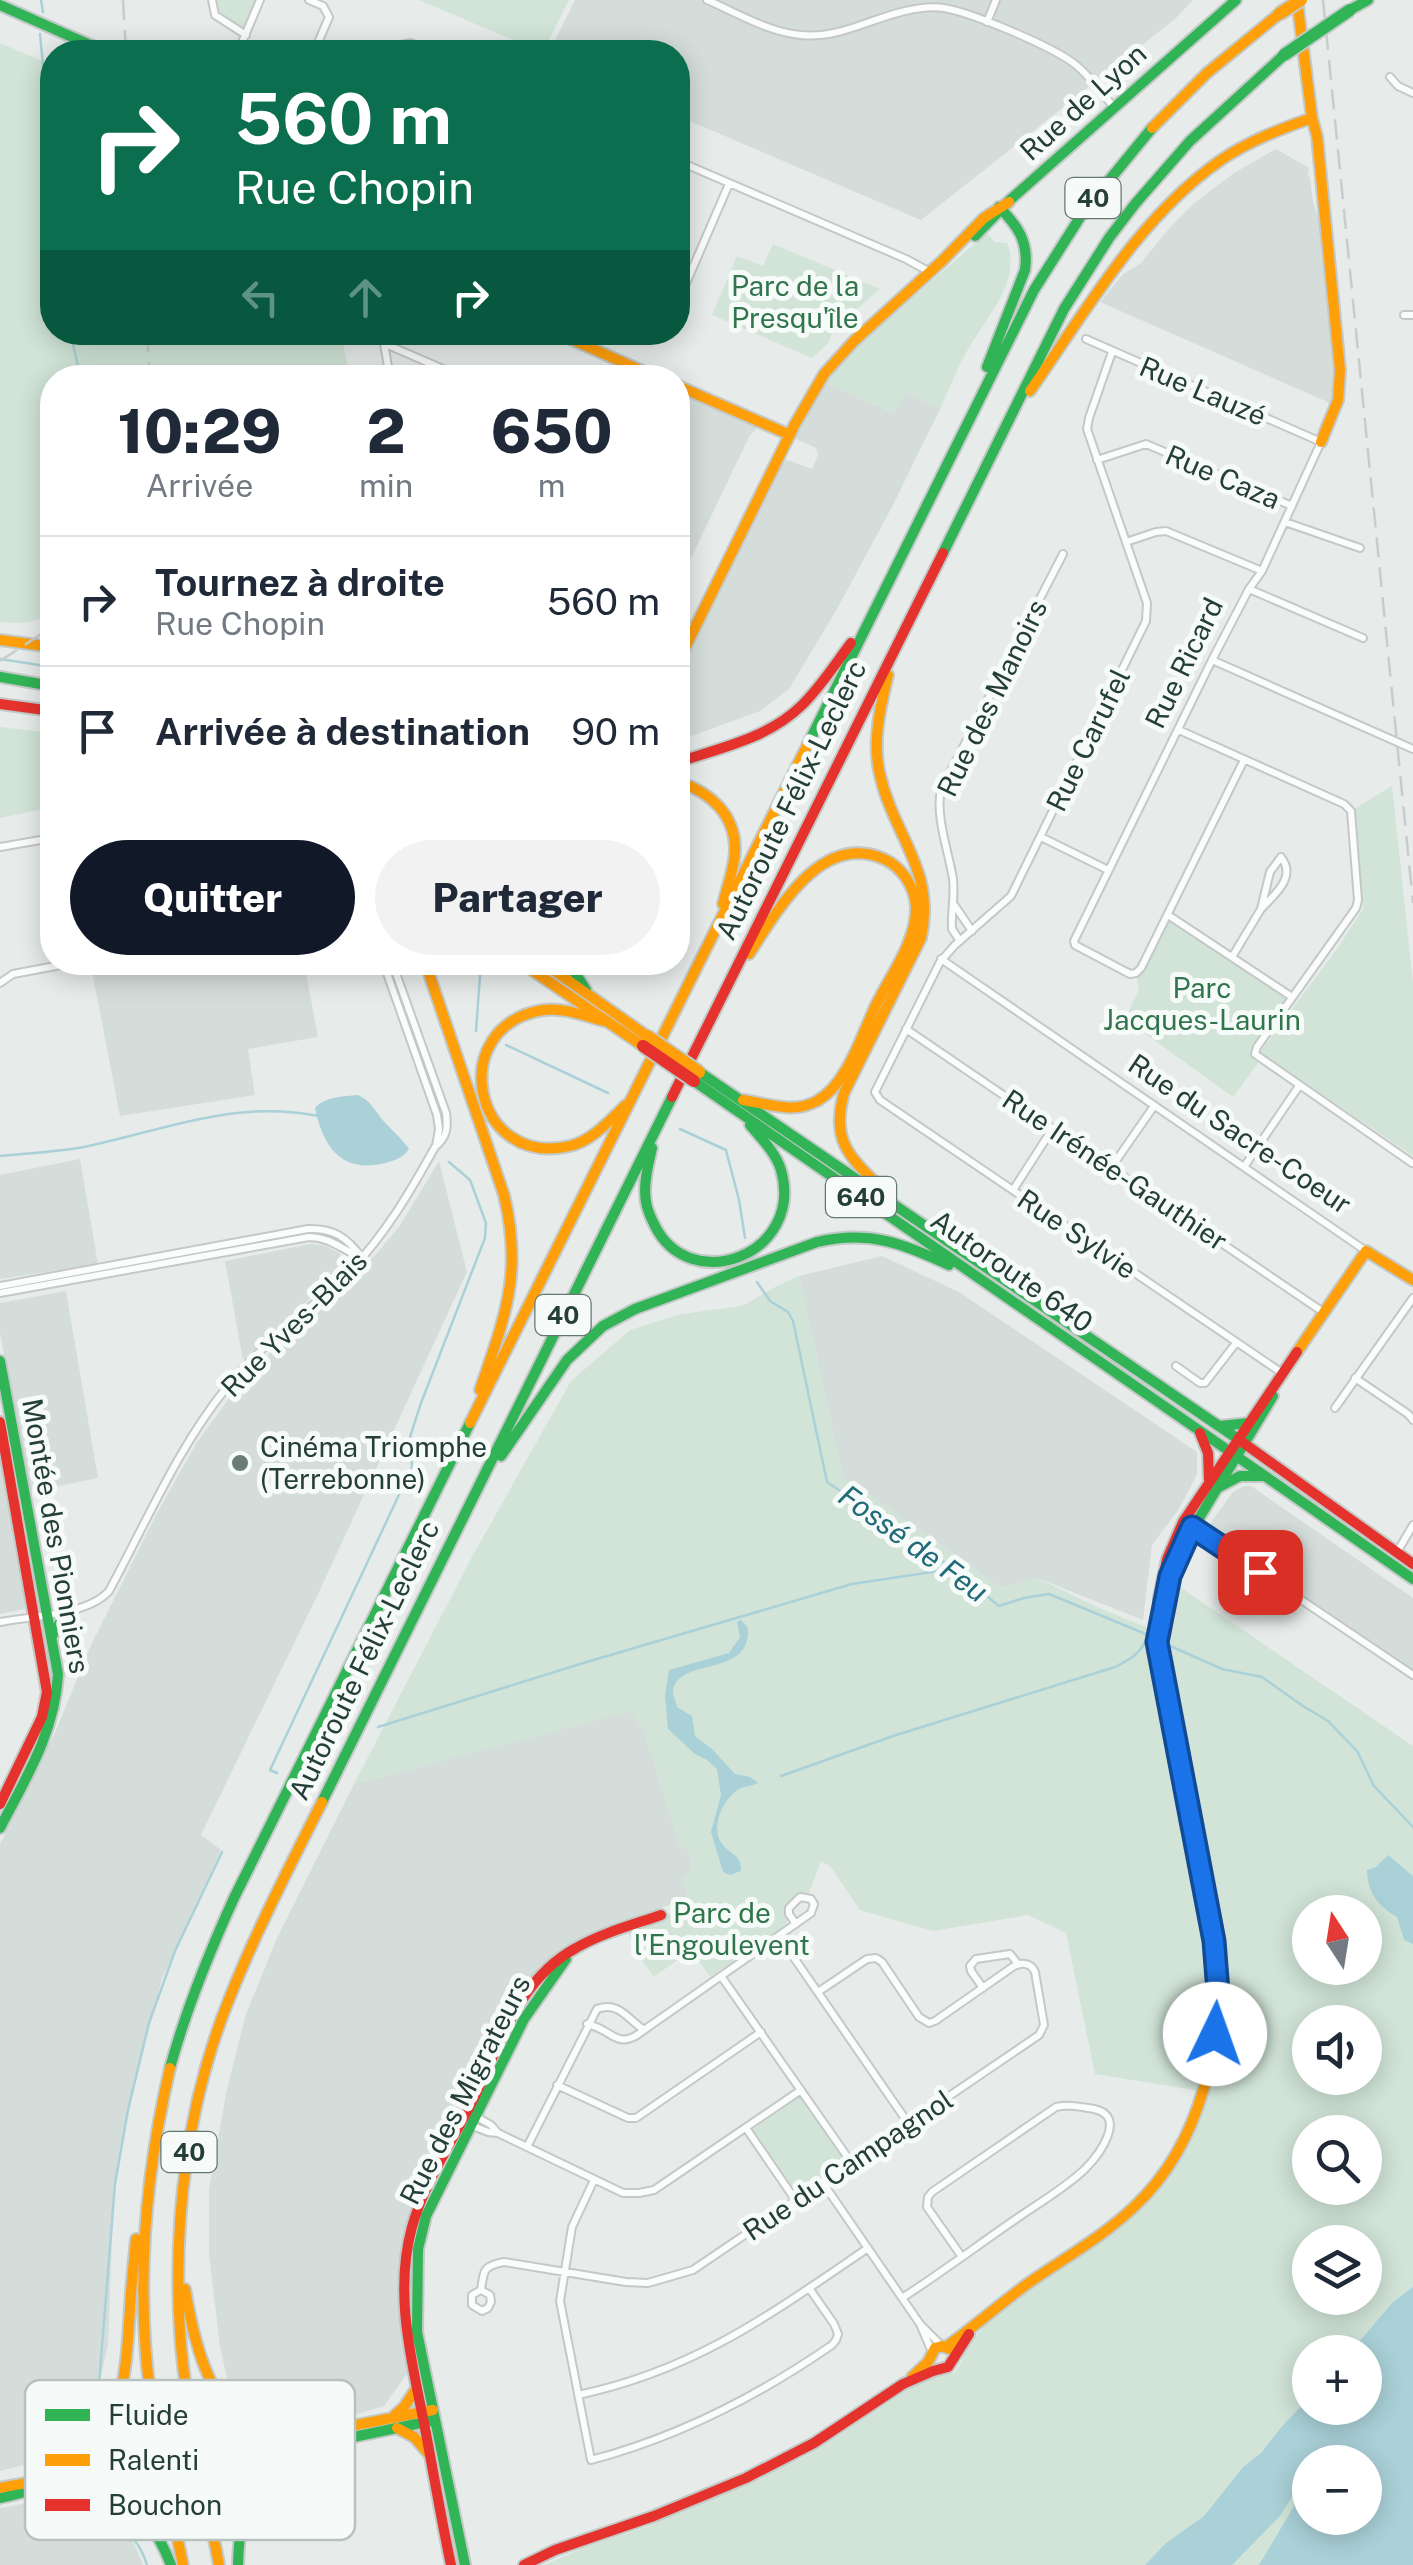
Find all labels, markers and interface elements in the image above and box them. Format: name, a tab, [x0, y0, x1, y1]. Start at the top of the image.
street label: Rue de Lyon	[1013, 36, 1152, 167]
text: 560 m	[235, 77, 452, 160]
icon: right	[70, 80, 200, 210]
text: Rue Chopin	[235, 161, 474, 214]
road number: 40	[1066, 178, 1120, 218]
park label: Parc de la Presqu'île	[731, 269, 859, 334]
icon: left	[233, 270, 288, 325]
icon: ahead	[338, 270, 393, 325]
icon: right	[443, 270, 498, 325]
street label: Rue Lauzé	[1135, 349, 1271, 432]
text: 10:29	[117, 396, 282, 467]
text: 2	[367, 396, 406, 467]
text: 650	[491, 396, 612, 467]
street label: Rue Caza	[1161, 438, 1285, 515]
text: Arrivée	[146, 467, 253, 504]
text: min	[359, 467, 413, 504]
text: m	[538, 467, 565, 504]
text: Tournez à droite	[155, 560, 445, 605]
icon: right	[70, 574, 125, 629]
text: 560 m	[547, 579, 660, 624]
street label: Rue Ricard	[1138, 592, 1229, 733]
street label: Rue des Manoirs	[930, 594, 1053, 802]
text: Rue Chopin	[155, 605, 325, 642]
street label: Autoroute Félix-Leclerc	[708, 655, 873, 945]
street label: Rue Carufel	[1039, 663, 1136, 816]
icon: arrive	[70, 704, 125, 759]
text: Arrivée à destination	[155, 709, 530, 754]
text: 90 m	[571, 709, 660, 754]
button: Quitter	[70, 840, 355, 955]
button: Partager	[375, 840, 660, 955]
park label: Parc Jacques-Laurin	[1103, 971, 1301, 1036]
street label: Rue du Sacre-Coeur	[1123, 1047, 1358, 1220]
street label: Rue Irénée-Gauthier	[997, 1082, 1234, 1257]
road number: 640	[826, 1177, 896, 1217]
street label: Rue Sylvie	[1012, 1182, 1143, 1285]
street label: Autoroute 640	[925, 1203, 1100, 1339]
street label: Rue Yves-Blais	[214, 1244, 373, 1403]
road number: 40	[536, 1295, 590, 1335]
street label: Montée des Pionniers	[16, 1396, 97, 1676]
place label: Cinéma Triomphe (Terrebonne)	[260, 1430, 487, 1495]
marker: Cinéma Triomphe (Terrebonne)	[229, 1452, 251, 1474]
water label: Fossé de Feu	[832, 1477, 995, 1609]
street label: Autoroute Félix-Leclerc	[281, 1515, 446, 1805]
pin	[1218, 1530, 1303, 1615]
icon: arrive	[1233, 1545, 1288, 1600]
north arrow	[1292, 1895, 1382, 1985]
map controls	[1292, 1895, 1382, 2535]
park label: Parc de l'Engoulevent	[634, 1896, 810, 1961]
street label: Rue des Migrateurs	[393, 1970, 537, 2210]
position arrow	[1163, 1982, 1267, 2086]
button: sound	[1292, 2005, 1382, 2095]
street label: Rue du Campagnol	[737, 2082, 959, 2247]
button: search	[1292, 2115, 1382, 2205]
road number: 40	[162, 2132, 216, 2172]
button: layers	[1292, 2225, 1382, 2315]
button: +	[1292, 2335, 1382, 2425]
legend	[25, 2380, 355, 2540]
text: Fluide	[108, 2398, 189, 2431]
text: Ralenti	[108, 2443, 199, 2476]
button: −	[1292, 2445, 1382, 2535]
text: Bouchon	[108, 2488, 222, 2521]

